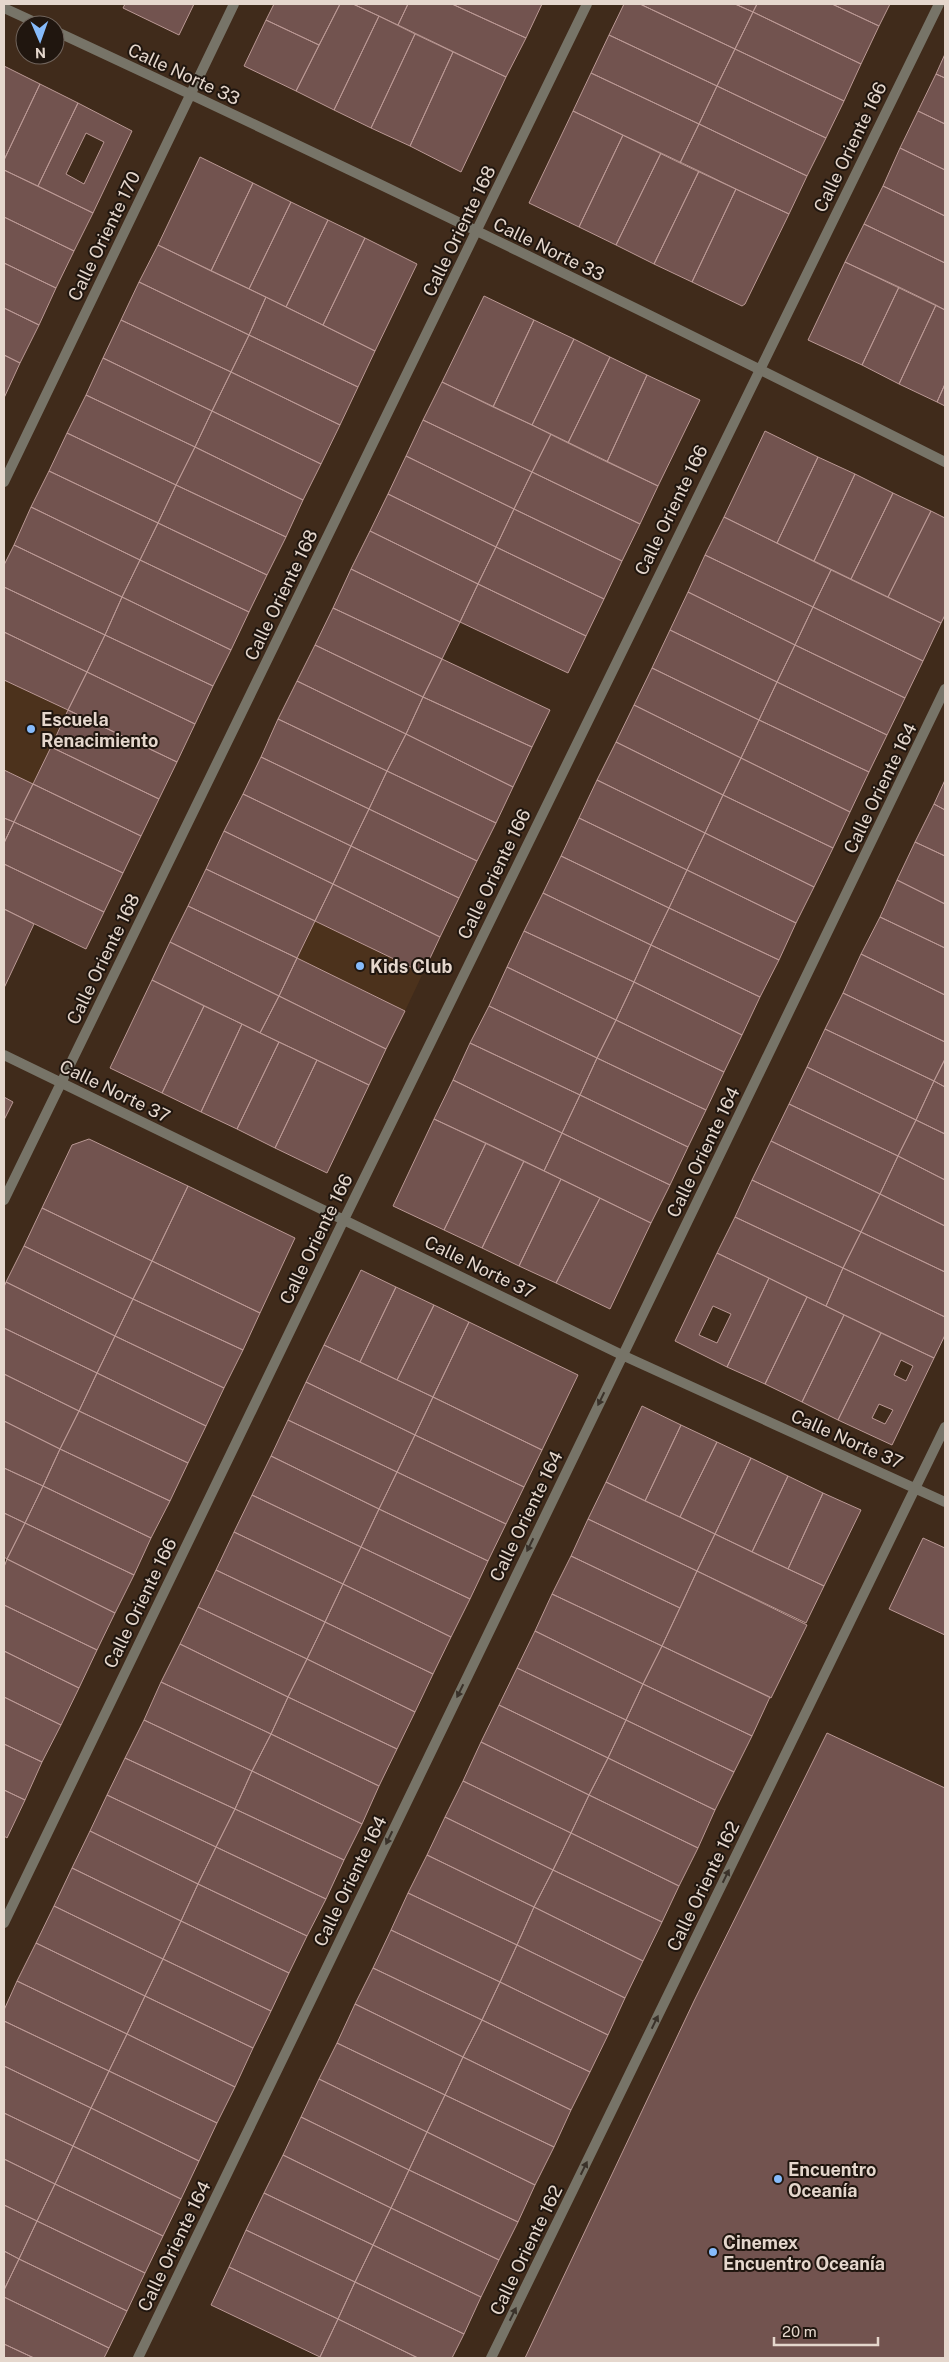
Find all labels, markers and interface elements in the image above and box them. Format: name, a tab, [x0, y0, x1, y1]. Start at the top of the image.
north arrow	[15, 15, 65, 65]
street label: Calle Norte 33	[125, 39, 243, 109]
text: N	[35, 45, 46, 61]
street label: Calle Oriente 166	[809, 78, 891, 216]
street label: Calle Oriente 168	[418, 162, 500, 300]
street label: Calle Oriente 170	[64, 168, 144, 304]
street label: Calle Norte 33	[490, 213, 608, 285]
street label: Calle Oriente 166	[630, 441, 712, 579]
street label: Calle Oriente 168	[240, 526, 322, 664]
place label: Escuela Renacimiento	[41, 709, 158, 751]
street label: Calle Oriente 164	[839, 719, 921, 857]
marker: Escuela Renacimiento	[25, 723, 37, 735]
street label: Calle Oriente 166	[453, 805, 535, 943]
street label: Calle Oriente 168	[62, 890, 144, 1028]
place label: Kids Club	[370, 956, 453, 977]
marker: Kids Club	[354, 960, 366, 972]
street label: Calle Norte 37	[56, 1055, 174, 1127]
street label: Calle Oriente 164	[662, 1083, 744, 1221]
street label: Calle Oriente 166	[275, 1170, 357, 1308]
street label: Calle Norte 37	[421, 1231, 539, 1303]
one-way arrow	[597, 1392, 605, 1406]
street label: Calle Norte 37	[788, 1405, 906, 1473]
street label: Calle Oriente 164	[485, 1447, 567, 1585]
street label: Calle Oriente 166	[99, 1534, 181, 1672]
one-way arrow	[526, 1538, 534, 1552]
one-way arrow	[455, 1684, 463, 1698]
street label: Calle Oriente 164	[309, 1812, 391, 1950]
street label: Calle Oriente 162	[662, 1818, 744, 1954]
one-way arrow	[385, 1831, 393, 1845]
one-way arrow	[722, 1869, 730, 1883]
one-way arrow	[651, 2015, 659, 2029]
place label: Encuentro Oceanía	[788, 2159, 876, 2201]
one-way arrow	[580, 2161, 588, 2175]
marker: Encuentro Oceanía	[772, 2173, 784, 2185]
street label: Calle Oriente 164	[133, 2177, 215, 2315]
street label: Calle Oriente 162	[485, 2182, 567, 2318]
place label: Cinemex Encuentro Oceanía	[723, 2232, 885, 2274]
marker: Cinemex Encuentro Oceanía	[707, 2246, 719, 2258]
one-way arrow	[508, 2307, 517, 2322]
scale bar	[774, 2314, 878, 2346]
text: 20 m	[782, 2323, 817, 2340]

